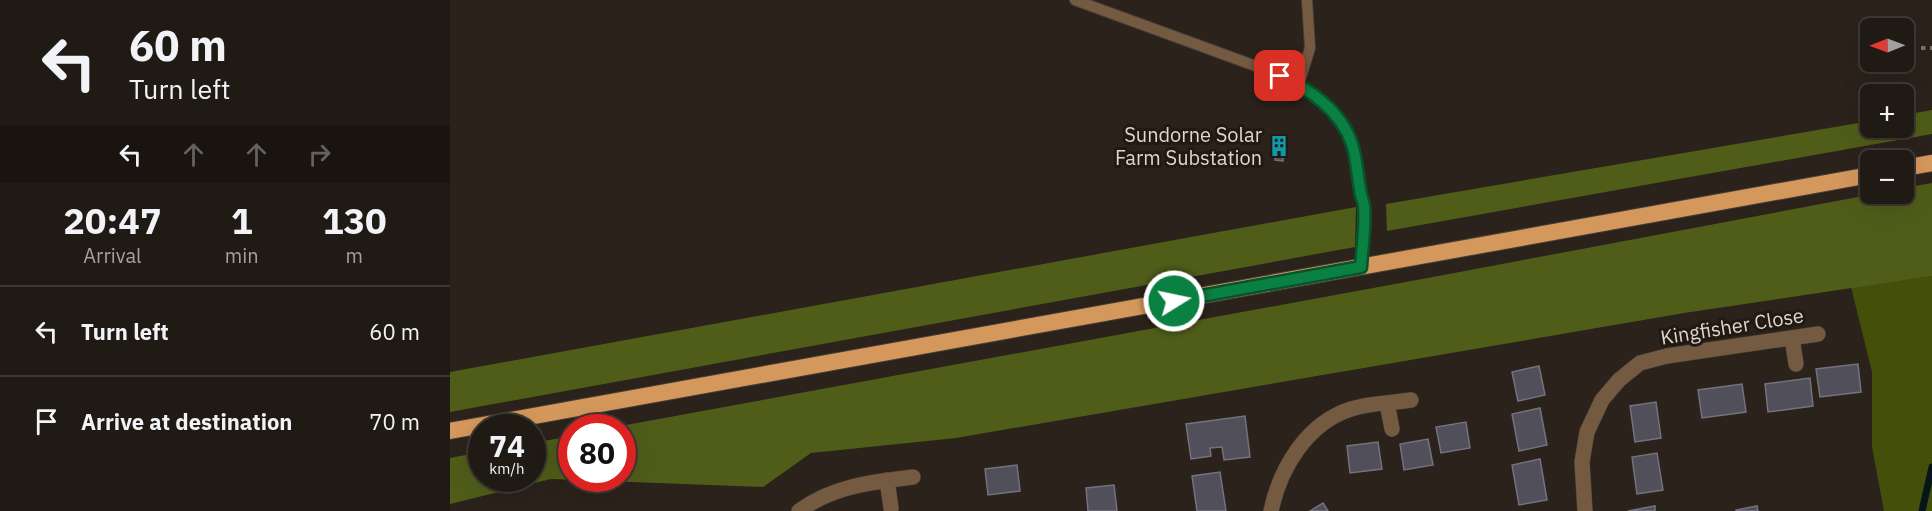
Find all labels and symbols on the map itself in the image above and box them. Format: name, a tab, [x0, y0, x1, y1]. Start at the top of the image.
north arrow	[1860, 18, 1914, 72]
pin	[1254, 50, 1305, 101]
place label: Sundorne Solar Farm Substation	[1115, 121, 1262, 171]
building icon: Sundorne Solar Farm Substation	[1267, 134, 1291, 158]
position arrow	[1142, 269, 1206, 333]
street label: Kingfisher Close	[1658, 301, 1806, 351]
speed limit sign: 80	[558, 414, 636, 492]

